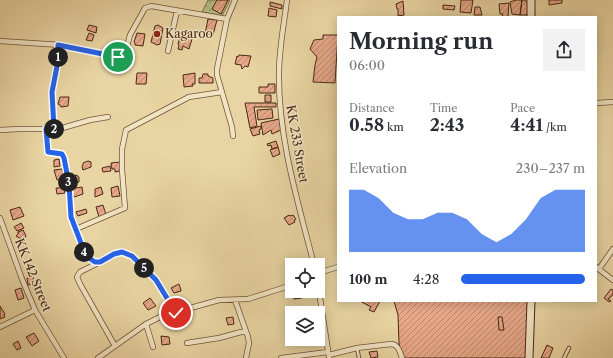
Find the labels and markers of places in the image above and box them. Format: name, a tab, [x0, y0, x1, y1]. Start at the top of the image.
place label: Kagaroo	[165, 26, 213, 41]
marker: Kagaroo	[152, 29, 162, 39]
pin	[101, 40, 135, 74]
pin: 1	[48, 47, 68, 67]
pin: 2	[44, 119, 64, 139]
pin: 3	[58, 172, 78, 192]
pin: 4	[74, 242, 94, 262]
pin: 5	[134, 258, 154, 278]
pin	[159, 296, 193, 330]

